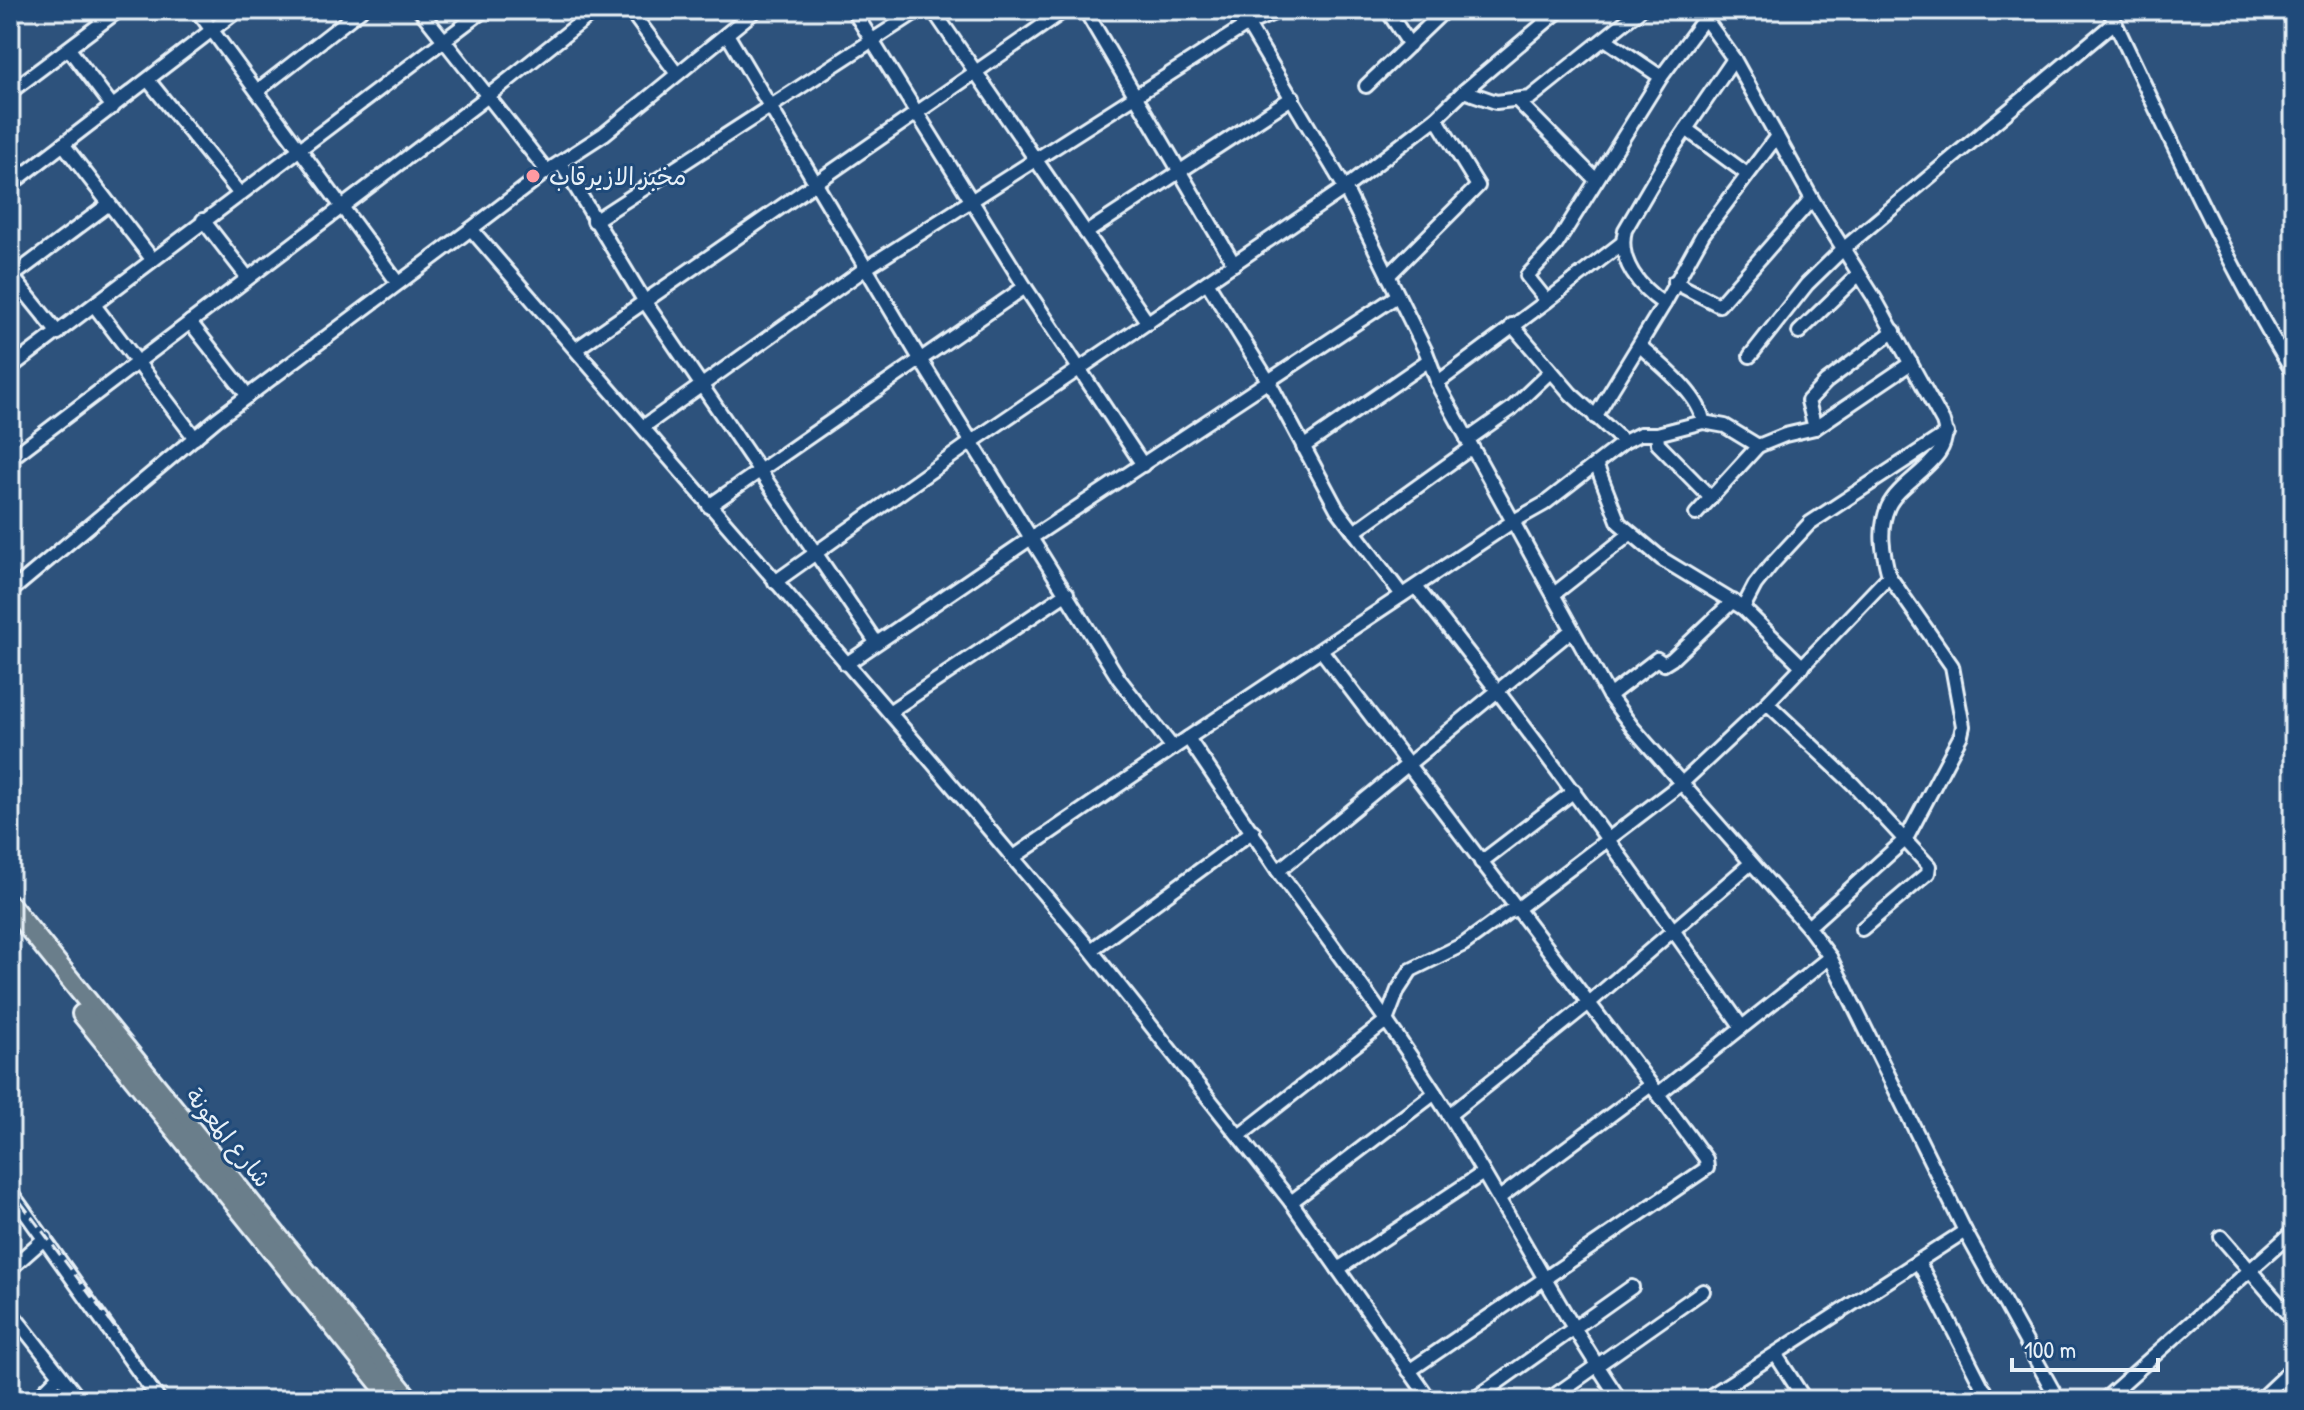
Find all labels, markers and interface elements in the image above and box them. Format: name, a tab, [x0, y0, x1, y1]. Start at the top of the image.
place label: مخبز الازيرقاب	[549, 160, 687, 192]
marker: مخبز الازيرقاب	[524, 167, 542, 185]
street label: شارع المعونة	[177, 1080, 279, 1195]
scale bar	[2012, 1322, 2158, 1372]
text: 100 m	[2024, 1333, 2076, 1365]

